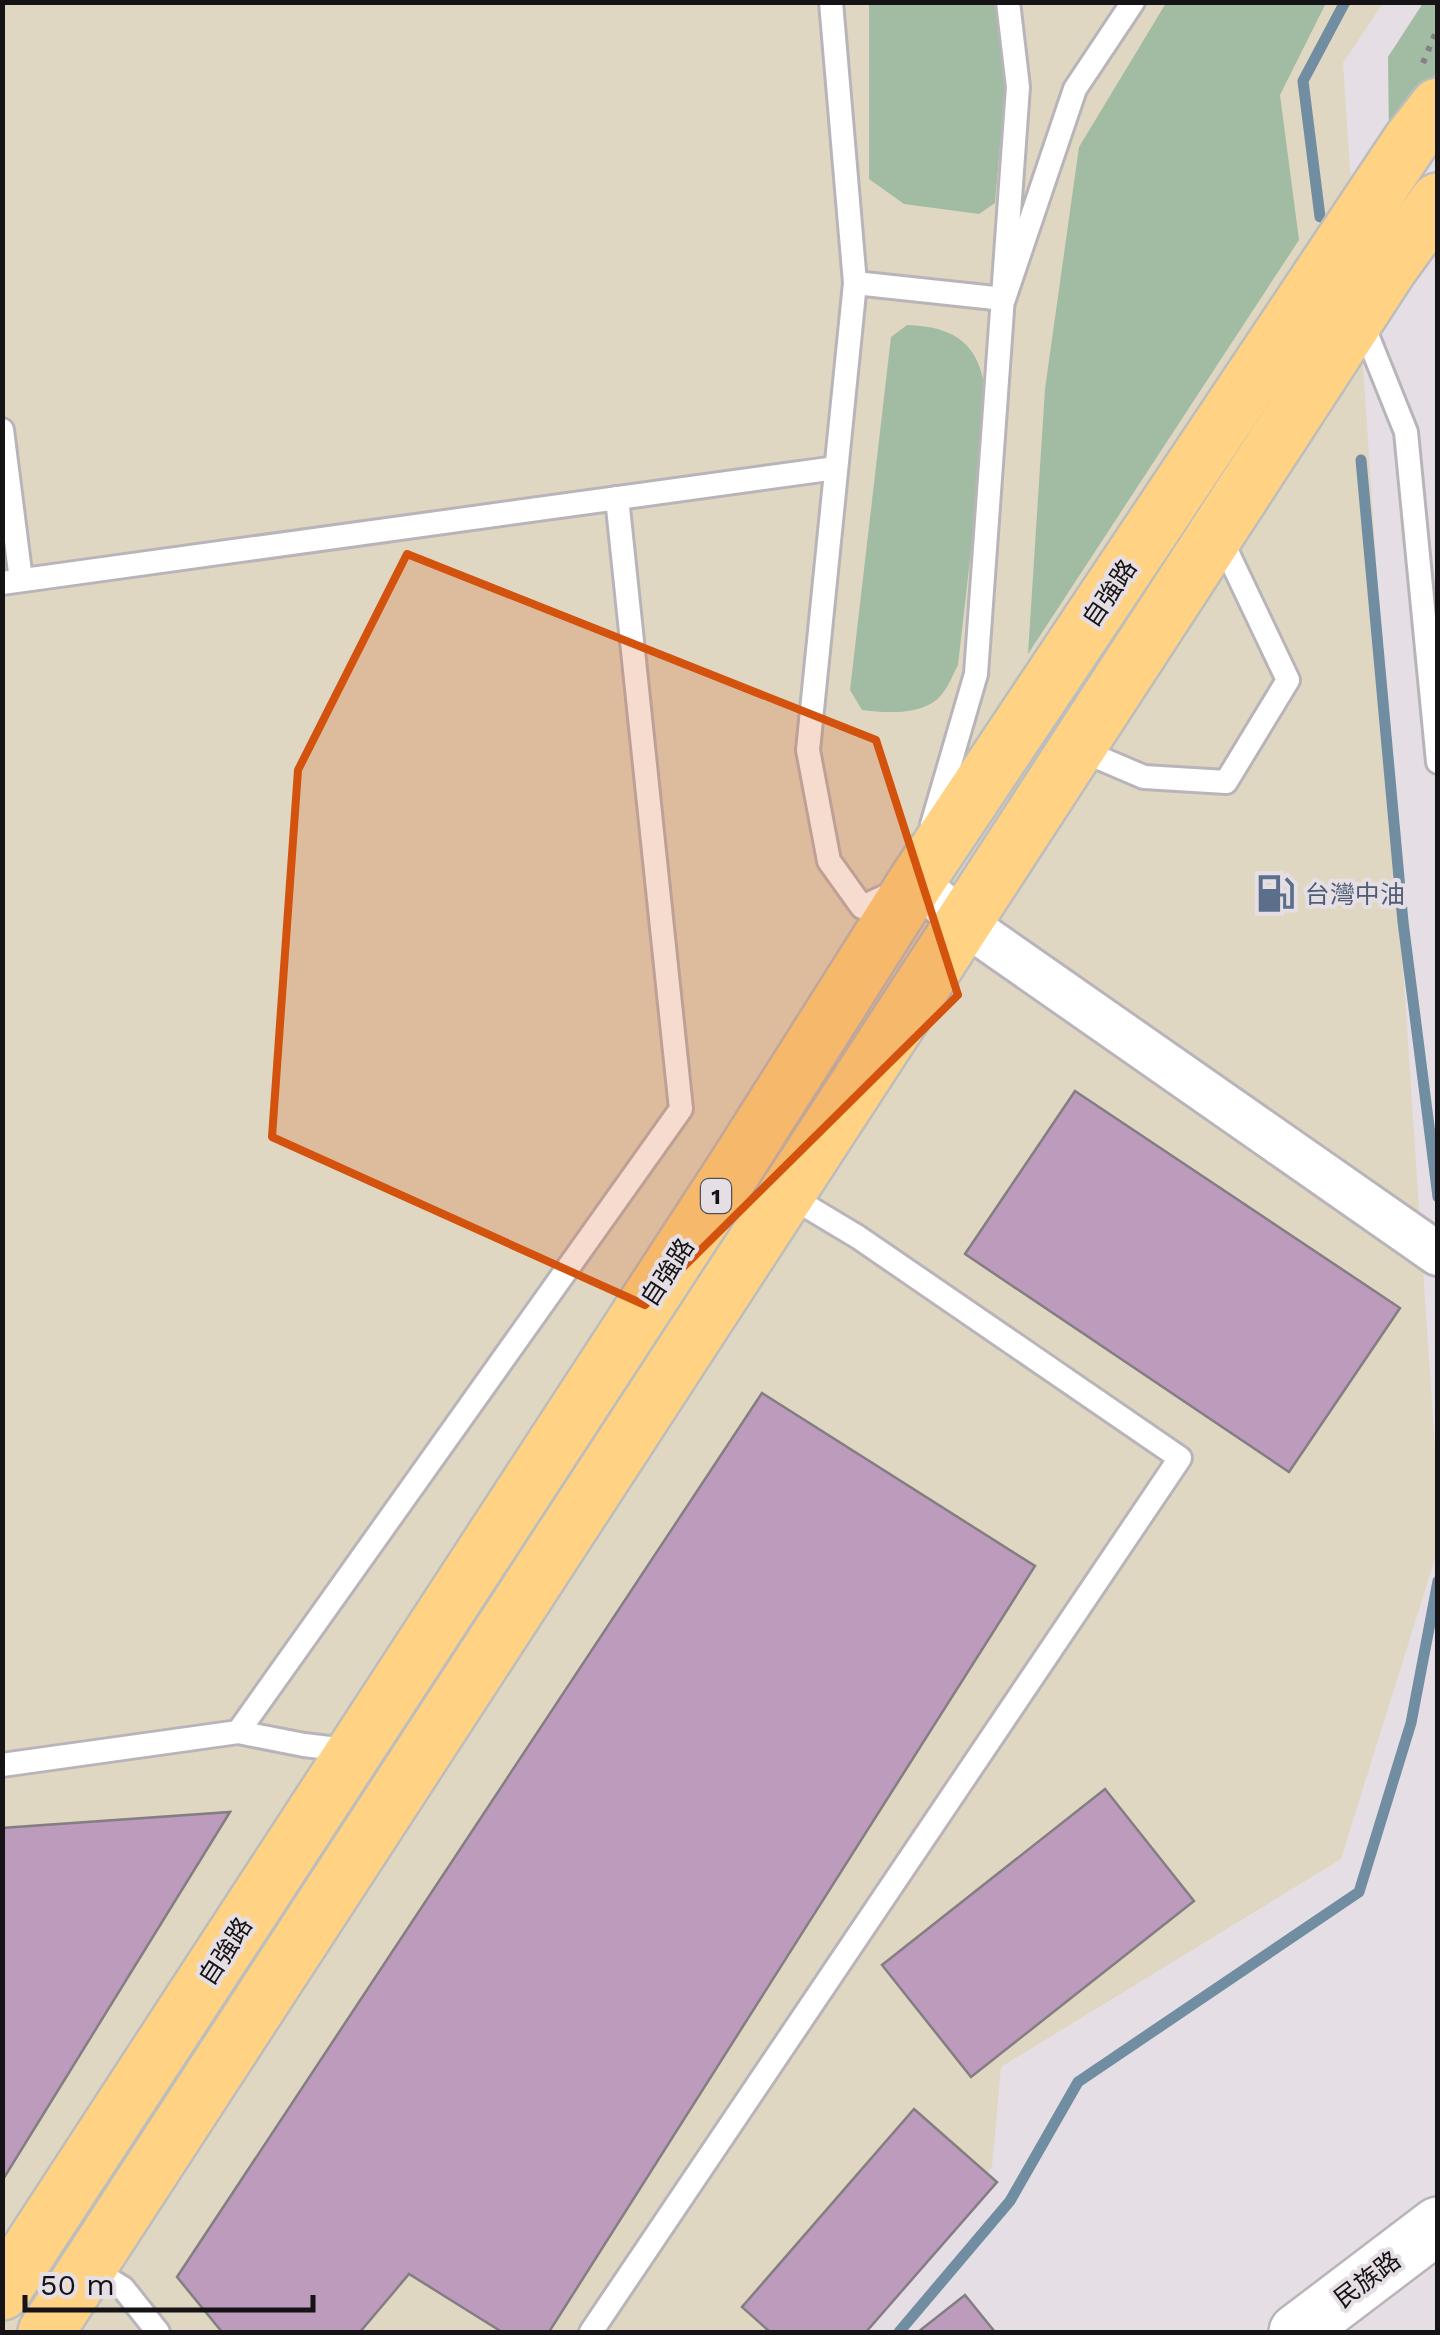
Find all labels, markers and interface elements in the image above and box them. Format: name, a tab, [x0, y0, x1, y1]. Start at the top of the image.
street label: 自強路	[1076, 554, 1142, 632]
fuel station icon: 台灣中油	[1254, 873, 1296, 915]
place label: 台灣中油	[1305, 880, 1405, 909]
road number: 1	[701, 1179, 731, 1213]
street label: 自強路	[635, 1233, 700, 1312]
street label: 自強路	[193, 1912, 258, 1991]
street label: 民族路	[1329, 2245, 1406, 2314]
scale bar	[25, 2250, 312, 2312]
text: 50 m	[40, 2267, 115, 2302]

